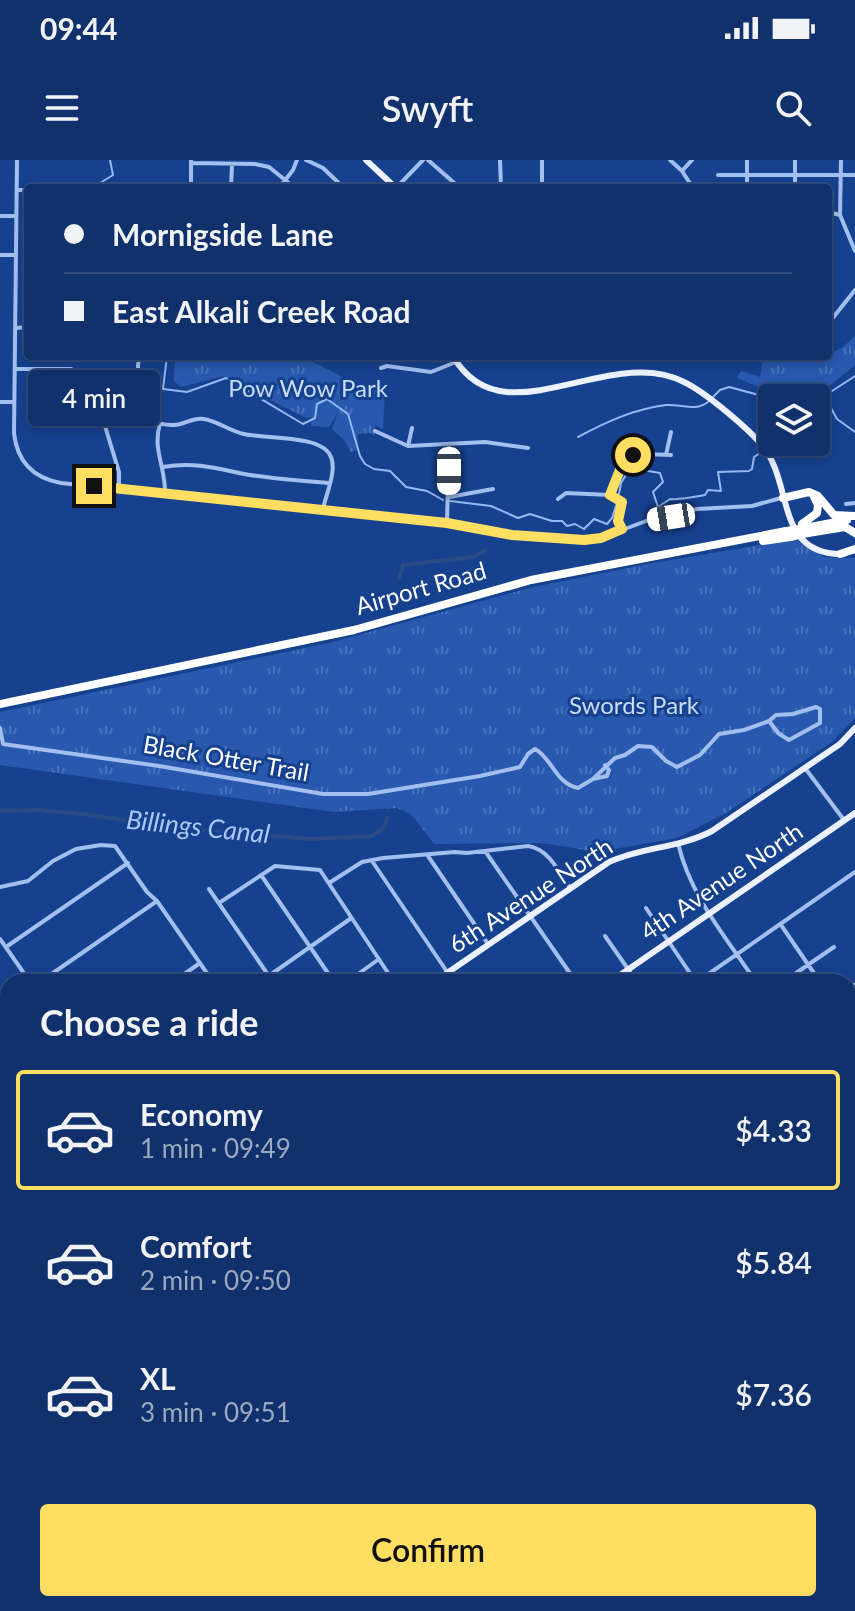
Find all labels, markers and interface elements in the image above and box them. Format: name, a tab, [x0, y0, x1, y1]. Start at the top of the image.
text: 09:44	[40, 10, 117, 46]
icon: menu	[40, 86, 84, 130]
text: Swyft	[382, 86, 473, 130]
icon: search	[771, 86, 815, 130]
text: Mornigside Lane	[112, 216, 334, 252]
text: East Alkali Creek Road	[112, 293, 411, 329]
callout: 4 min	[28, 370, 160, 426]
park label: Pow Wow Park	[228, 373, 389, 402]
text: 4 min	[62, 382, 126, 414]
map controls	[758, 384, 830, 456]
button: layers	[758, 384, 830, 456]
route start	[615, 437, 651, 473]
car	[437, 447, 461, 495]
route end	[76, 468, 112, 504]
car	[645, 501, 697, 533]
street label: Airport Road	[352, 555, 489, 620]
park label: Swords Park	[569, 690, 700, 719]
street label: Black Otter Trail	[141, 729, 311, 786]
water label: Billings Canal	[125, 803, 272, 849]
street label: 4th Avenue North	[635, 816, 808, 946]
street label: 6th Avenue North	[443, 831, 617, 958]
text: Choose a ride	[40, 1000, 259, 1044]
icon: car	[44, 1094, 116, 1166]
text: Economy	[140, 1096, 263, 1132]
text: $4.33	[735, 1112, 812, 1148]
text: 1 min · 09:49	[140, 1132, 291, 1164]
icon: car	[44, 1226, 116, 1298]
text: Comfort	[140, 1228, 252, 1264]
text: $5.84	[735, 1244, 812, 1280]
text: 2 min · 09:50	[140, 1264, 291, 1296]
icon: car	[44, 1358, 116, 1430]
text: XL	[140, 1360, 176, 1396]
text: $7.36	[735, 1376, 812, 1412]
text: 3 min · 09:51	[140, 1396, 291, 1428]
button: Confirm	[40, 1504, 816, 1596]

